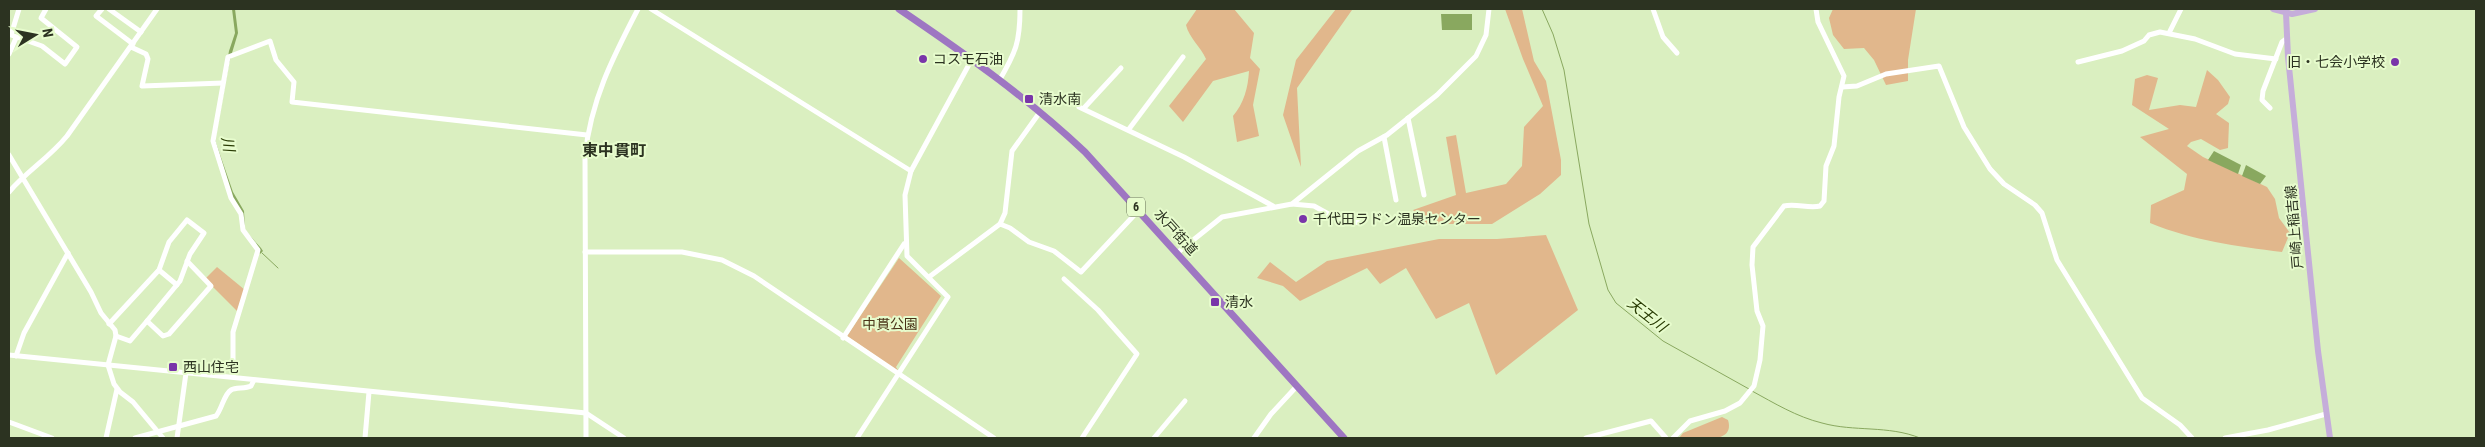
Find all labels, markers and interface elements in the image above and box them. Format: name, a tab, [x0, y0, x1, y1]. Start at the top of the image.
north arrow	[10, 10, 60, 60]
text: N	[39, 27, 56, 38]
place label: コスモ石油	[933, 51, 1003, 67]
marker: コスモ石油	[917, 53, 929, 65]
place label: 旧・七会小学校	[2287, 54, 2385, 70]
marker: 旧・七会小学校	[2389, 56, 2401, 68]
place label: 清水南	[1039, 91, 1081, 107]
marker: 清水南	[1023, 93, 1035, 105]
water label: 川	[218, 135, 239, 155]
district label: 東中貫町	[582, 141, 646, 160]
street label: 戸崎上稲吉線	[2282, 184, 2306, 270]
road number: 6	[1127, 198, 1145, 216]
street label: 水戸街道	[1151, 206, 1201, 258]
place label: 千代田ラドン温泉センター	[1313, 211, 1481, 227]
marker: 千代田ラドン温泉センター	[1297, 213, 1309, 225]
place label: 清水	[1225, 294, 1253, 310]
water label: 天王川	[1624, 294, 1672, 337]
marker: 清水	[1209, 296, 1221, 308]
park label: 中貫公園	[862, 316, 918, 332]
place label: 西山住宅	[183, 359, 239, 375]
marker: 西山住宅	[167, 361, 179, 373]

